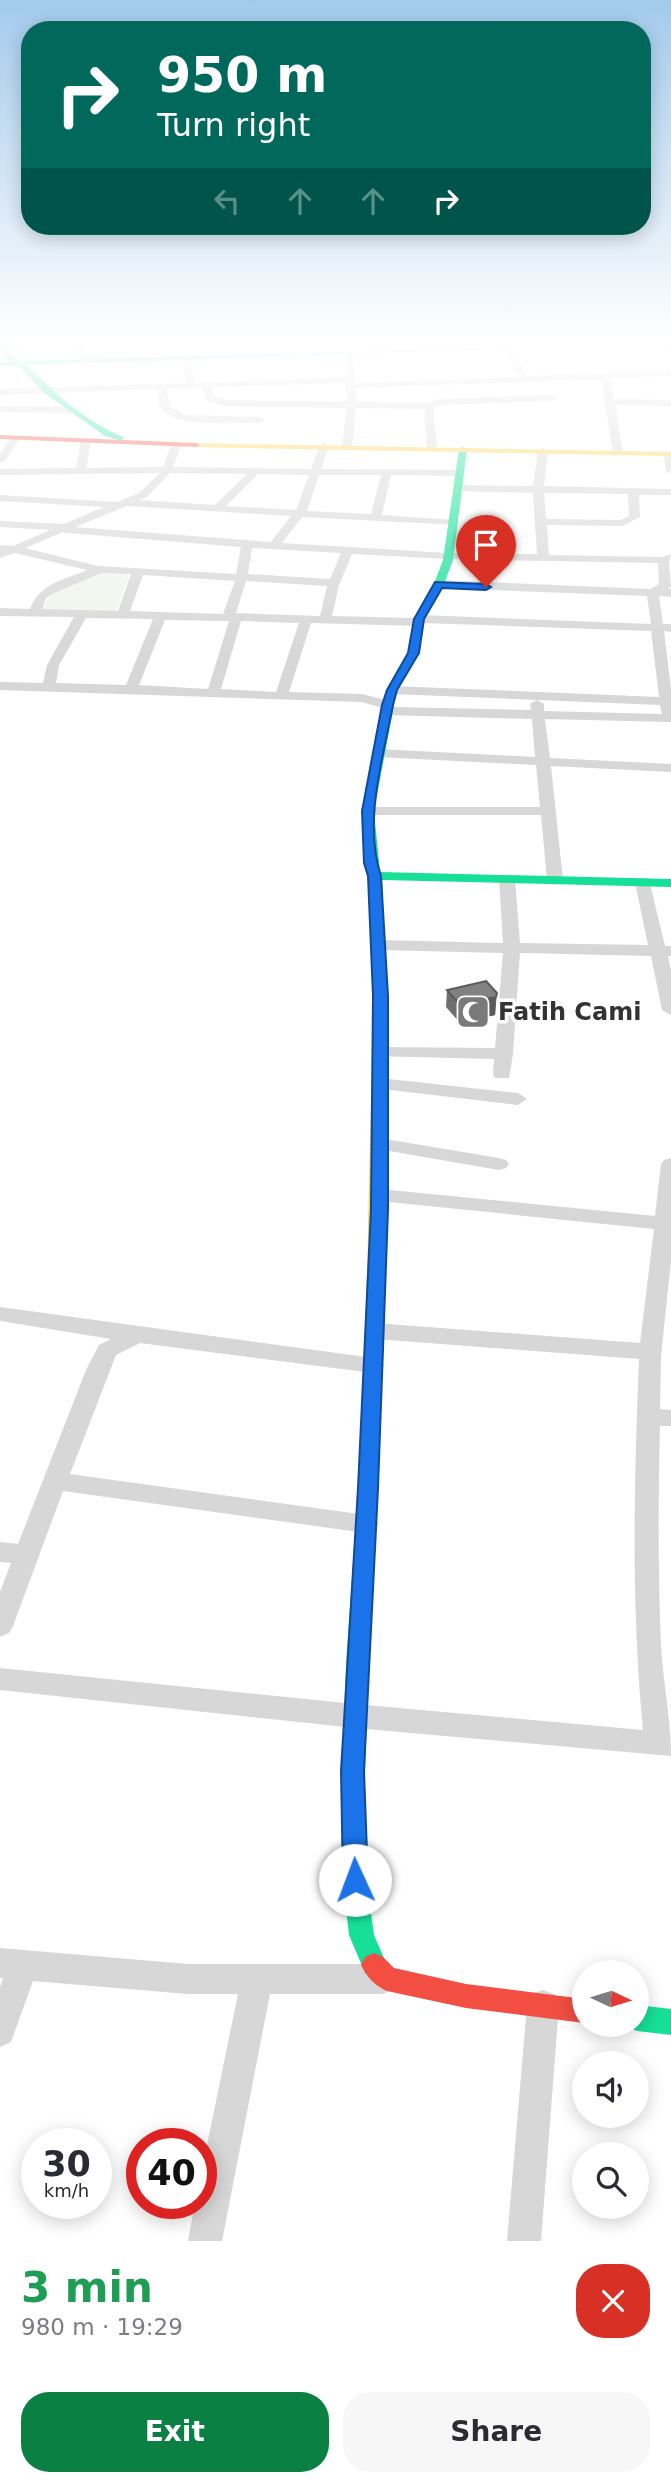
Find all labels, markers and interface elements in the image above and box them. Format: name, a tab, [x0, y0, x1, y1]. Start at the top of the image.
text: 950 m	[157, 47, 327, 104]
icon: right	[42, 49, 133, 140]
text: Turn right	[157, 106, 310, 144]
icon: left	[208, 182, 246, 220]
icon: ahead	[281, 182, 319, 220]
icon: ahead	[354, 182, 392, 220]
icon: right	[427, 182, 465, 220]
pin	[456, 515, 516, 587]
icon: arrive	[467, 526, 505, 564]
mosque icon: Fatih Cami	[454, 993, 492, 1031]
place label: Fatih Cami	[498, 998, 641, 1026]
position arrow	[318, 1843, 392, 1917]
north arrow	[572, 1960, 649, 2037]
map controls	[572, 1960, 649, 2219]
button: sound	[572, 2051, 649, 2128]
speed limit sign: 40	[126, 2128, 217, 2219]
button: search	[572, 2142, 649, 2219]
text: 30	[42, 2144, 91, 2184]
text: km/h	[44, 2180, 89, 2201]
text: 3 min	[21, 2263, 153, 2312]
button: close	[576, 2264, 650, 2338]
text: 980 m · 19:29	[21, 2314, 183, 2340]
button: Exit	[21, 2392, 329, 2472]
button: Share	[343, 2392, 650, 2472]

